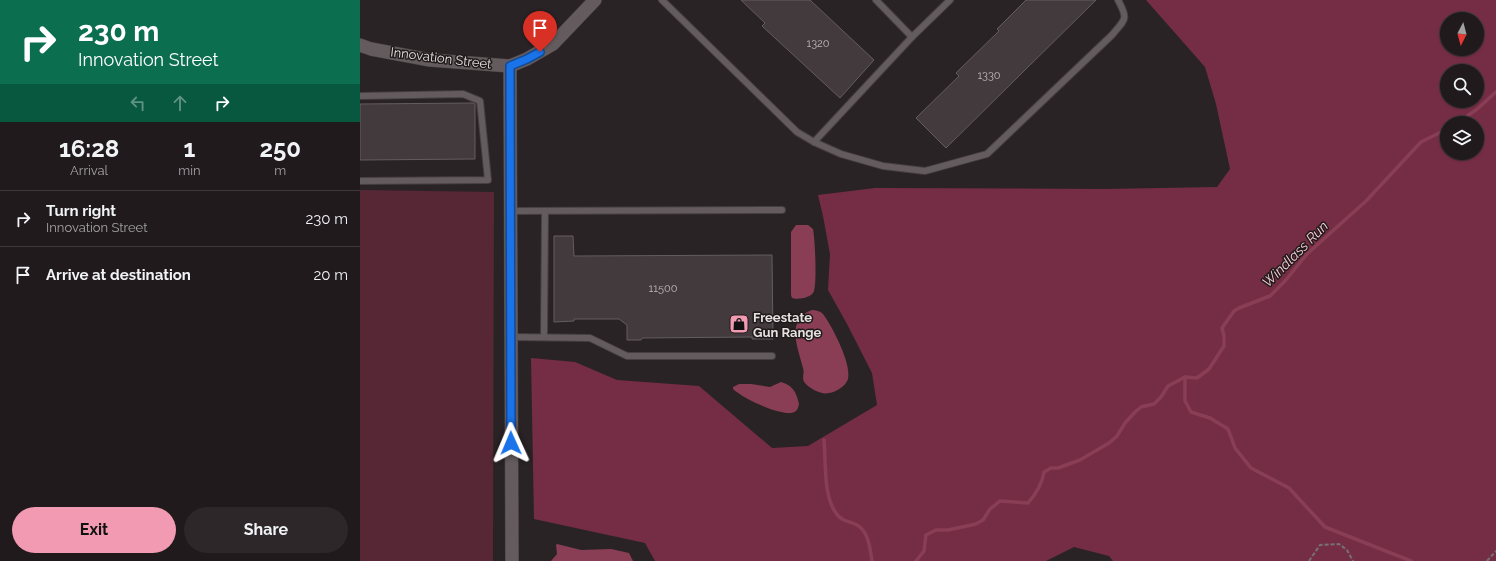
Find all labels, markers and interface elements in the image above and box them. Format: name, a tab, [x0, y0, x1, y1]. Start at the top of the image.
pin	[523, 11, 557, 52]
north arrow	[1440, 12, 1484, 56]
map controls	[1440, 12, 1484, 160]
text: 230 m	[78, 15, 159, 48]
icon: right	[12, 16, 64, 68]
icon: arrive	[529, 17, 551, 39]
house number: 1320	[806, 37, 830, 50]
street label: Innovation Street	[390, 44, 493, 72]
text: Innovation Street	[78, 49, 219, 70]
button: search	[1440, 64, 1484, 108]
house number: 1330	[977, 69, 1001, 82]
icon: left	[127, 92, 149, 114]
icon: ahead	[169, 92, 191, 114]
icon: right	[211, 92, 233, 114]
button: layers	[1440, 116, 1484, 160]
text: 16:28	[59, 134, 119, 163]
text: 1	[183, 134, 195, 163]
text: 250	[259, 134, 301, 163]
text: Arrival	[70, 163, 108, 178]
text: min	[178, 163, 201, 178]
text: m	[274, 163, 286, 178]
text: Turn right	[46, 202, 116, 220]
icon: right	[12, 208, 34, 230]
text: 230 m	[305, 210, 348, 228]
water label: Windlass Run	[1259, 218, 1331, 290]
text: Innovation Street	[46, 220, 148, 235]
icon: arrive	[12, 264, 34, 286]
text: Arrive at destination	[46, 266, 191, 284]
text: 20 m	[313, 266, 348, 284]
house number: 11500	[649, 282, 678, 295]
place label: Freestate Gun Range	[753, 310, 822, 340]
shop icon: Freestate Gun Range	[728, 313, 750, 335]
position arrow	[490, 422, 532, 464]
button: Exit	[12, 507, 176, 553]
button: Share	[184, 507, 348, 553]

